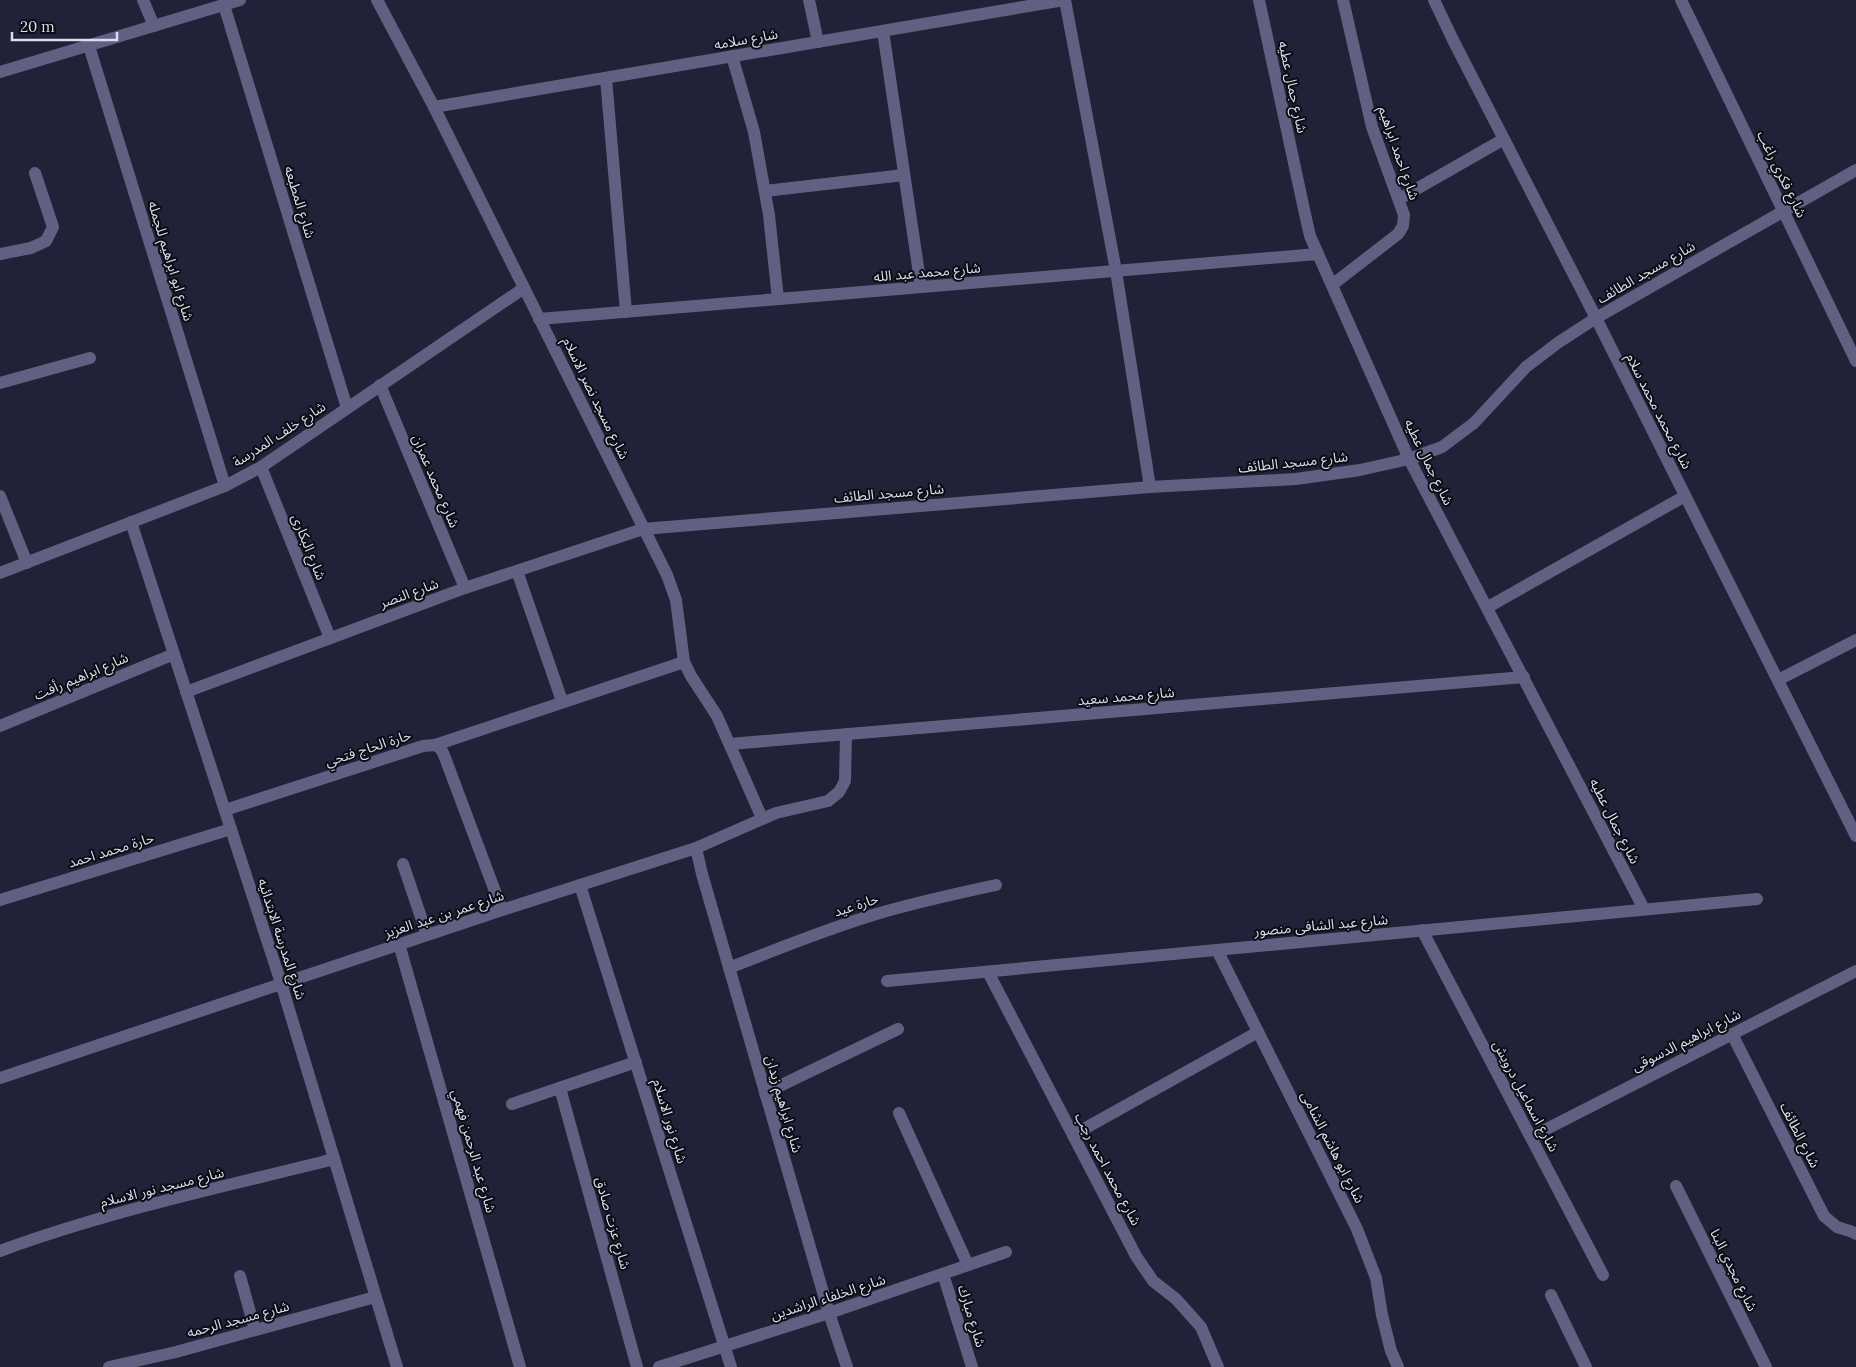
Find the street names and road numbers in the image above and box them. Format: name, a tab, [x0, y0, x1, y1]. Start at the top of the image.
street label: شارع سلامه	[713, 25, 780, 55]
street label: شارع جمال عطيه	[1272, 39, 1312, 135]
street label: شارع احمد ابراهيم	[1373, 103, 1424, 203]
street label: شارع فكري راغب	[1751, 128, 1811, 221]
street label: شارع المطبعه	[279, 164, 320, 241]
street label: شارع ابو ابراهيم للجمله	[142, 199, 198, 324]
street label: شارع مسجد الطائف	[1594, 237, 1699, 309]
street label: شارع محمد عبد الله	[873, 258, 981, 288]
street label: شارع مسجد نصر الاسلام	[557, 334, 634, 463]
street label: شارع محمد محمد سلام	[1620, 350, 1696, 473]
street label: شارع خلف المدرسة	[229, 397, 330, 472]
street label: شارع جمال عطيه	[1399, 416, 1458, 509]
street label: شارع محمد عمران	[406, 432, 464, 531]
street label: شارع مسجد الطائف	[1237, 447, 1349, 479]
street label: شارع مسجد الطائف	[833, 479, 945, 509]
street label: شارع البكارى	[286, 511, 330, 583]
street label: شارع النصر	[376, 574, 442, 614]
street label: شارع ابراهيم رأفت	[31, 648, 132, 706]
street label: شارع محمد سعيد	[1077, 683, 1175, 711]
street label: حارة الحاج فتحي	[323, 726, 414, 773]
street label: شارع جمال عطيه	[1584, 775, 1644, 868]
street label: حارة محمد احمد	[66, 828, 156, 872]
street label: شارع المدرسة الابتدائيه	[252, 876, 310, 1003]
street label: شارع عمر بن عبد العزيز	[381, 886, 507, 944]
street label: حارة عيد	[831, 889, 881, 921]
street label: شارع عبد الشافى منصور	[1252, 910, 1389, 942]
street label: شارع ابراهيم الدسوقى	[1628, 1005, 1744, 1077]
street label: شارع اسماعيل درويش	[1487, 1037, 1563, 1156]
street label: شارع ابراهيم زيدان	[760, 1053, 807, 1155]
street label: شارع نور الاسلام	[647, 1076, 691, 1166]
street label: شارع عبد الرحمن فهمي	[446, 1087, 500, 1216]
street label: شارع ابو هاشم الشامى	[1295, 1088, 1369, 1207]
street label: شارع الطائف	[1774, 1099, 1824, 1172]
street label: شارع محمد احمد رجب	[1069, 1109, 1145, 1230]
street label: شارع مسجد نور الاسلام	[98, 1163, 226, 1213]
street label: شارع عزت صادق	[589, 1175, 635, 1272]
street label: شارع مجدي البنا	[1704, 1226, 1762, 1315]
street label: شارع الخلفاء الراشدين	[768, 1270, 888, 1326]
street label: شارع مبارك	[952, 1283, 990, 1350]
street label: شارع مسجد الرحمه	[185, 1297, 292, 1343]

